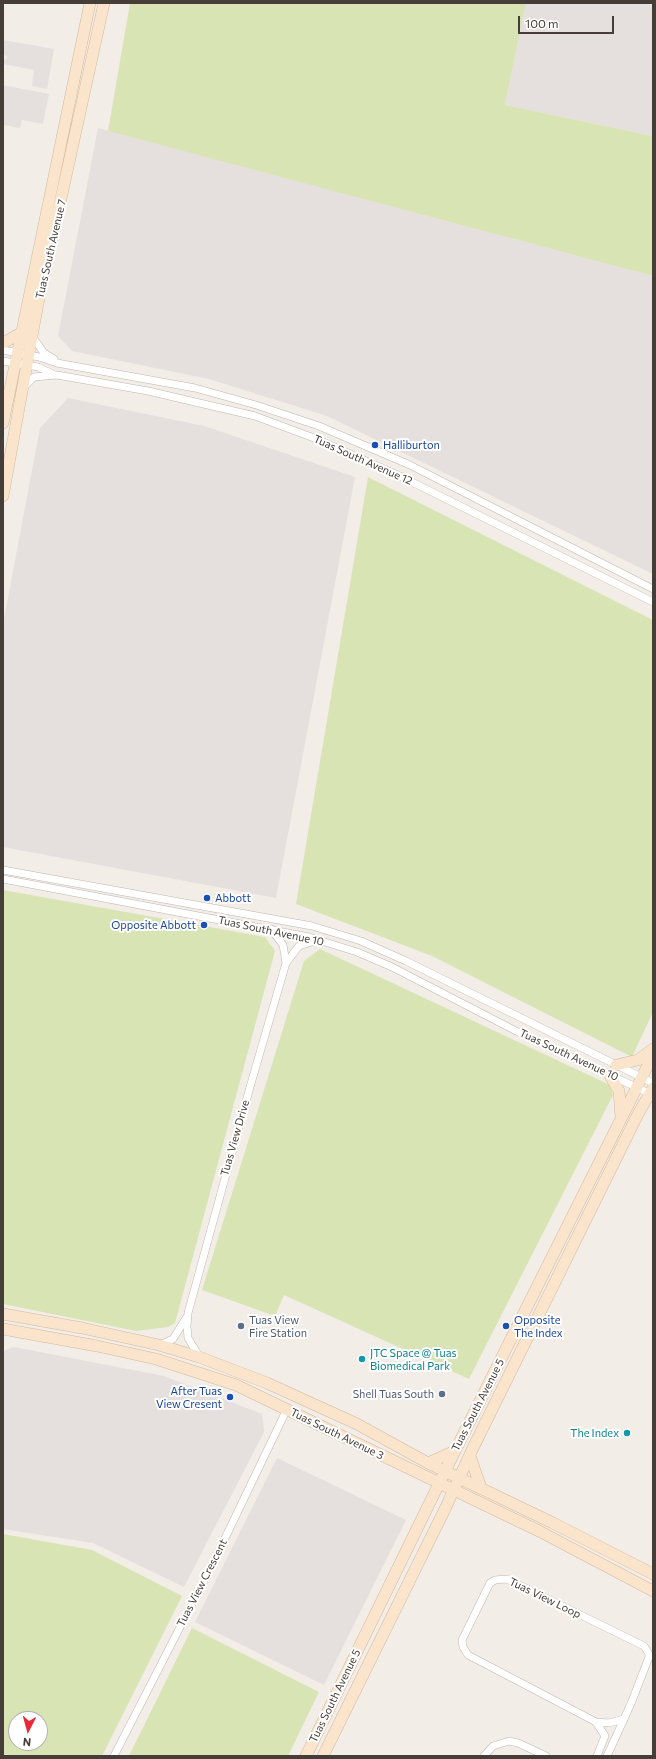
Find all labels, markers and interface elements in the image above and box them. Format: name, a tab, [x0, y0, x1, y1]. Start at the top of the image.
scale bar	[520, 8, 616, 34]
text: 100 m	[525, 16, 559, 30]
street label: Tuas South Avenue 7	[33, 198, 69, 300]
street label: Tuas South Avenue 12	[312, 432, 414, 488]
place label: Halliburton	[383, 438, 440, 452]
marker: Halliburton	[370, 440, 380, 450]
place label: Abbott	[215, 891, 251, 905]
marker: Abbott	[202, 893, 212, 903]
street label: Tuas South Avenue 10	[217, 913, 325, 949]
place label: Opposite Abbott	[111, 918, 196, 932]
marker: Opposite Abbott	[199, 920, 209, 930]
street label: Tuas South Avenue 10	[517, 1026, 621, 1084]
street label: Tuas View Drive	[218, 1098, 252, 1178]
place label: Tuas View Fire Station	[249, 1313, 307, 1339]
place label: Opposite The Index	[514, 1313, 563, 1339]
marker: Tuas View Fire Station	[236, 1321, 246, 1331]
marker: Opposite The Index	[501, 1321, 511, 1331]
place label: JTC Space @ Tuas Biomedical Park	[370, 1346, 456, 1372]
marker: JTC Space @ Tuas Biomedical Park	[357, 1354, 367, 1364]
street label: Tuas South Avenue 5	[449, 1356, 507, 1454]
place label: After Tuas View Cresent	[156, 1384, 222, 1410]
place label: Shell Tuas South	[353, 1387, 434, 1401]
marker: Shell Tuas South	[437, 1389, 447, 1399]
marker: After Tuas View Cresent	[225, 1392, 235, 1402]
street label: Tuas South Avenue 3	[288, 1406, 386, 1462]
place label: The Index	[570, 1426, 619, 1440]
marker: The Index	[622, 1428, 632, 1438]
street label: Tuas View Crescent	[174, 1537, 230, 1629]
street label: Tuas View Loop	[507, 1575, 583, 1621]
street label: Tuas South Avenue 5	[307, 1647, 363, 1745]
north arrow	[8, 1711, 48, 1751]
text: N	[22, 1736, 32, 1749]

